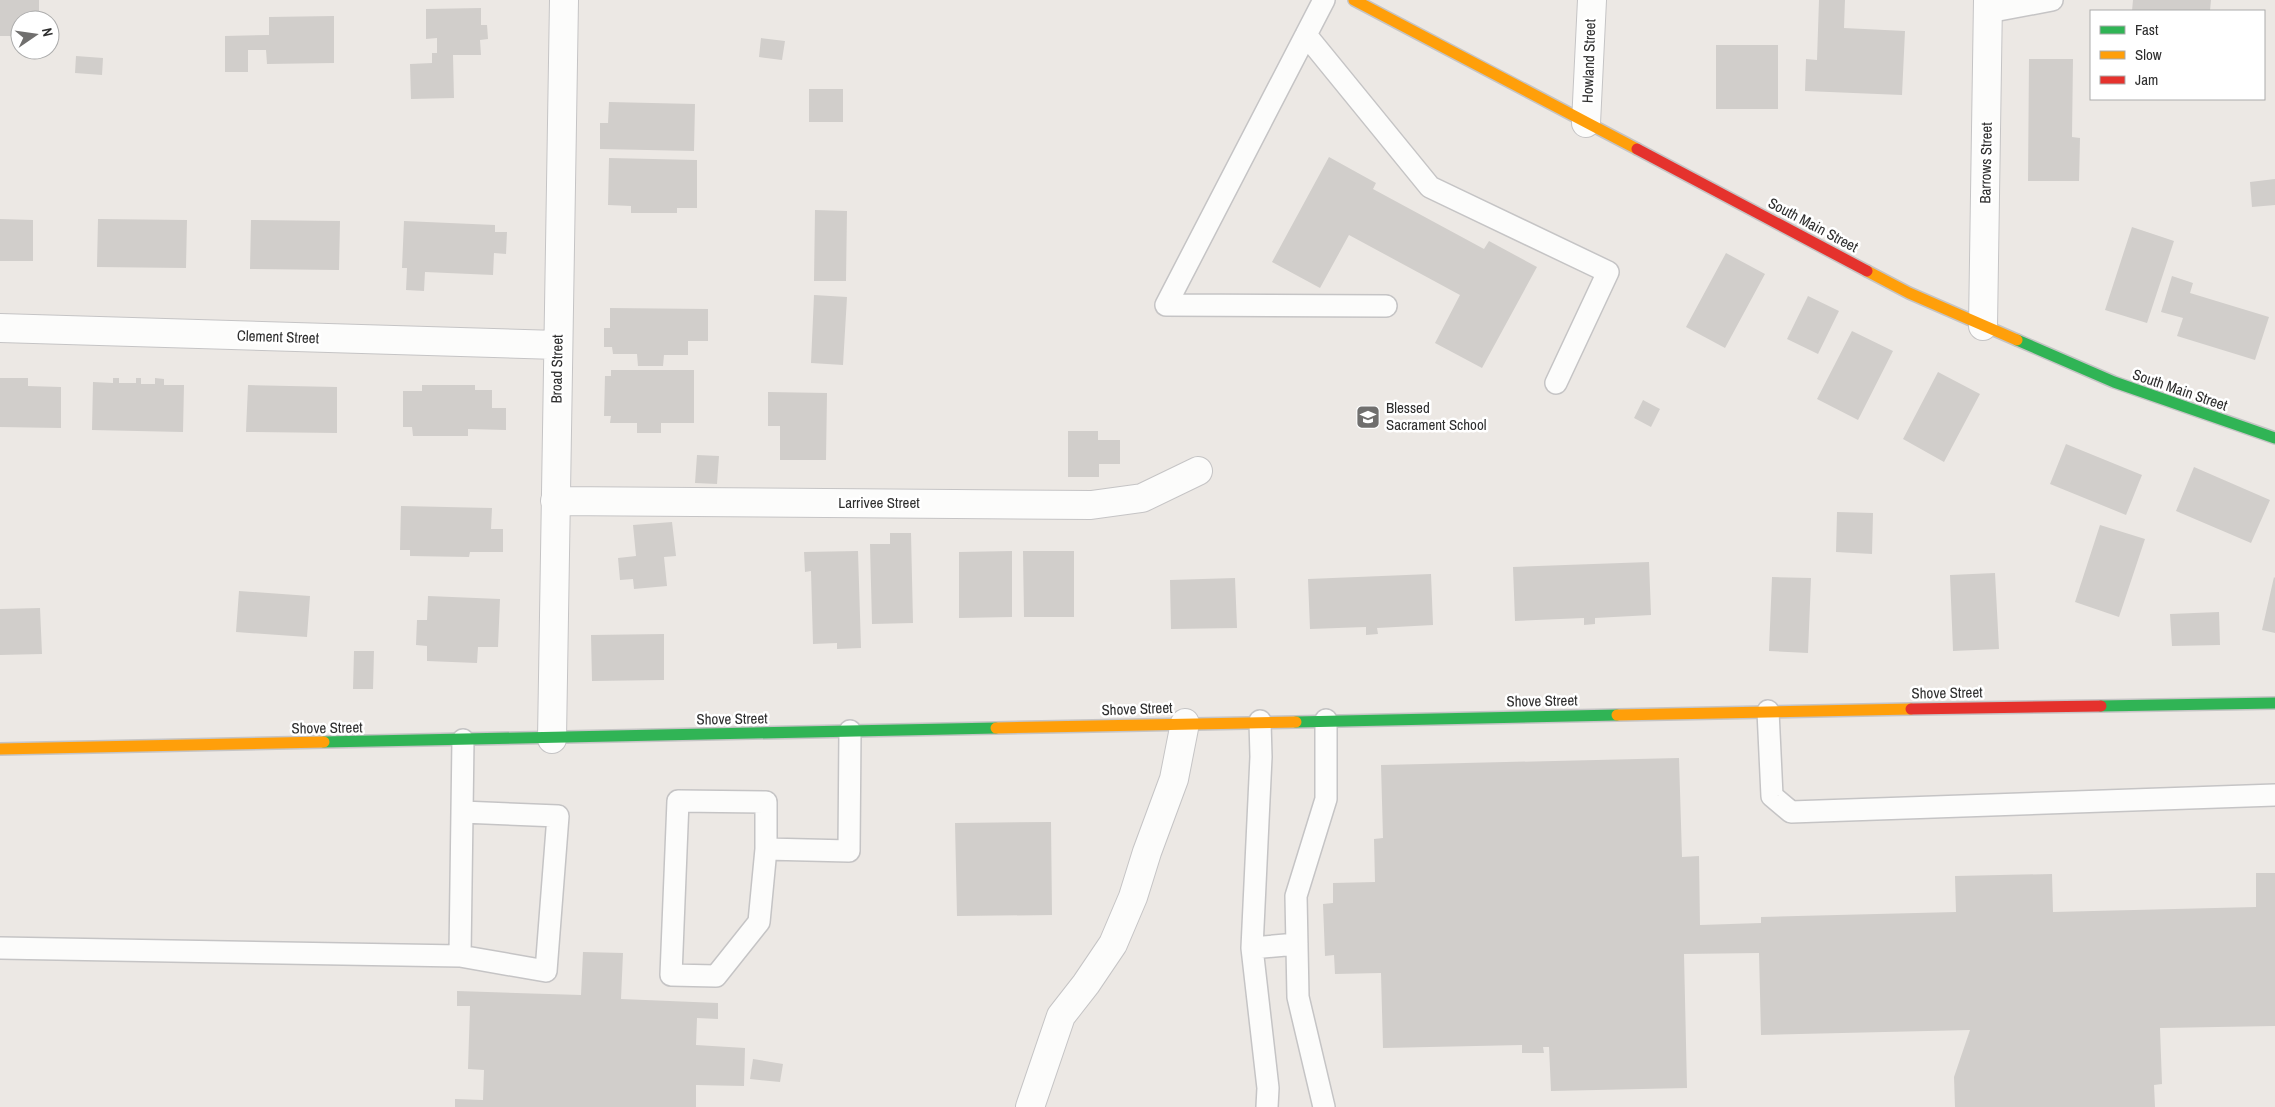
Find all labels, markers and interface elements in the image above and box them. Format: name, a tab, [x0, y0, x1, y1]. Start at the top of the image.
north arrow	[10, 10, 60, 60]
legend	[2090, 10, 2265, 100]
street label: Howland Street	[1577, 18, 1600, 103]
text: Fast	[2135, 19, 2159, 40]
text: N	[38, 26, 57, 38]
text: Slow	[2135, 44, 2162, 65]
text: Jam	[2135, 69, 2158, 90]
street label: Barrows Street	[1974, 122, 1997, 204]
street label: South Main Street	[1765, 192, 1862, 257]
street label: Clement Street	[237, 325, 320, 348]
street label: Broad Street	[545, 334, 568, 404]
street label: South Main Street	[2130, 363, 2231, 416]
place label: Blessed Sacrament School	[1386, 397, 1487, 435]
school or university icon: Blessed Sacrament School	[1355, 404, 1381, 430]
street label: Larrivee Street	[838, 492, 920, 513]
street label: Shove Street	[1911, 681, 1983, 704]
street label: Shove Street	[1506, 689, 1578, 712]
street label: Shove Street	[1101, 697, 1173, 720]
street label: Shove Street	[696, 707, 768, 730]
street label: Shove Street	[291, 716, 363, 739]

